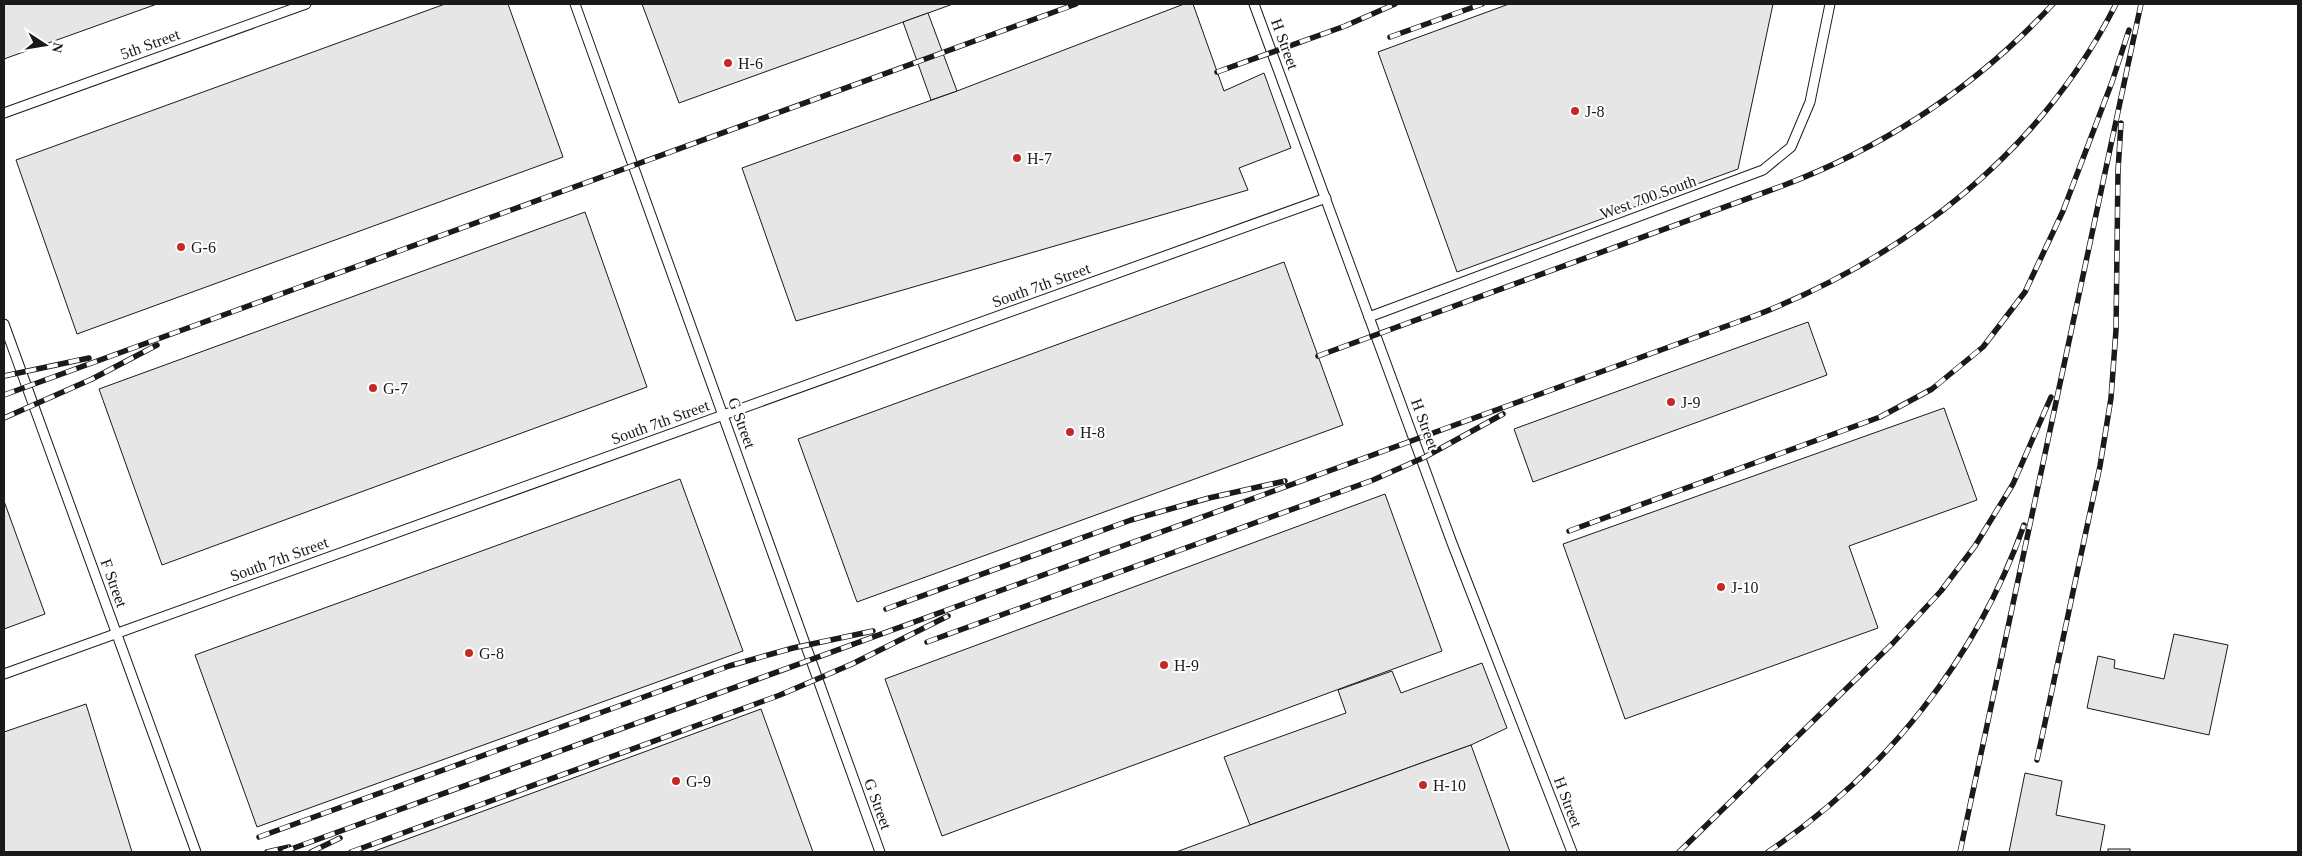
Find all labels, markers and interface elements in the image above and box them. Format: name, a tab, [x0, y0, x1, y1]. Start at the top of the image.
street label: H Street	[1268, 16, 1302, 72]
north arrow	[20, 20, 70, 70]
street label: 5th Street	[118, 25, 182, 63]
text: N	[49, 41, 66, 54]
place label: H-6	[738, 55, 763, 72]
marker: H-6	[722, 57, 734, 69]
place label: J-8	[1585, 103, 1605, 120]
marker: J-8	[1569, 105, 1581, 117]
place label: H-7	[1027, 150, 1052, 167]
marker: H-7	[1011, 152, 1023, 164]
street label: West 700 South	[1598, 172, 1698, 222]
place label: G-6	[191, 239, 216, 256]
marker: G-6	[175, 241, 187, 253]
street label: South 7th Street	[990, 259, 1093, 311]
place label: G-7	[383, 380, 408, 397]
marker: G-7	[367, 382, 379, 394]
place label: J-9	[1681, 394, 1701, 411]
street label: G Street	[725, 395, 759, 451]
street label: South 7th Street	[609, 396, 712, 448]
street label: H Street	[1408, 396, 1442, 452]
marker: J-9	[1665, 396, 1677, 408]
place label: H-8	[1080, 424, 1105, 441]
marker: H-8	[1064, 426, 1076, 438]
street label: South 7th Street	[228, 533, 331, 585]
street label: F Street	[97, 556, 131, 610]
place label: J-10	[1731, 579, 1759, 596]
marker: J-10	[1715, 581, 1727, 593]
place label: G-8	[479, 645, 504, 662]
marker: G-8	[463, 647, 475, 659]
place label: H-9	[1174, 657, 1199, 674]
marker: H-9	[1158, 659, 1170, 671]
place label: G-9	[686, 773, 711, 790]
street label: H Street	[1551, 774, 1586, 830]
marker: G-9	[670, 775, 682, 787]
street label: G Street	[861, 776, 895, 832]
place label: H-10	[1433, 777, 1466, 794]
marker: H-10	[1417, 779, 1429, 791]

